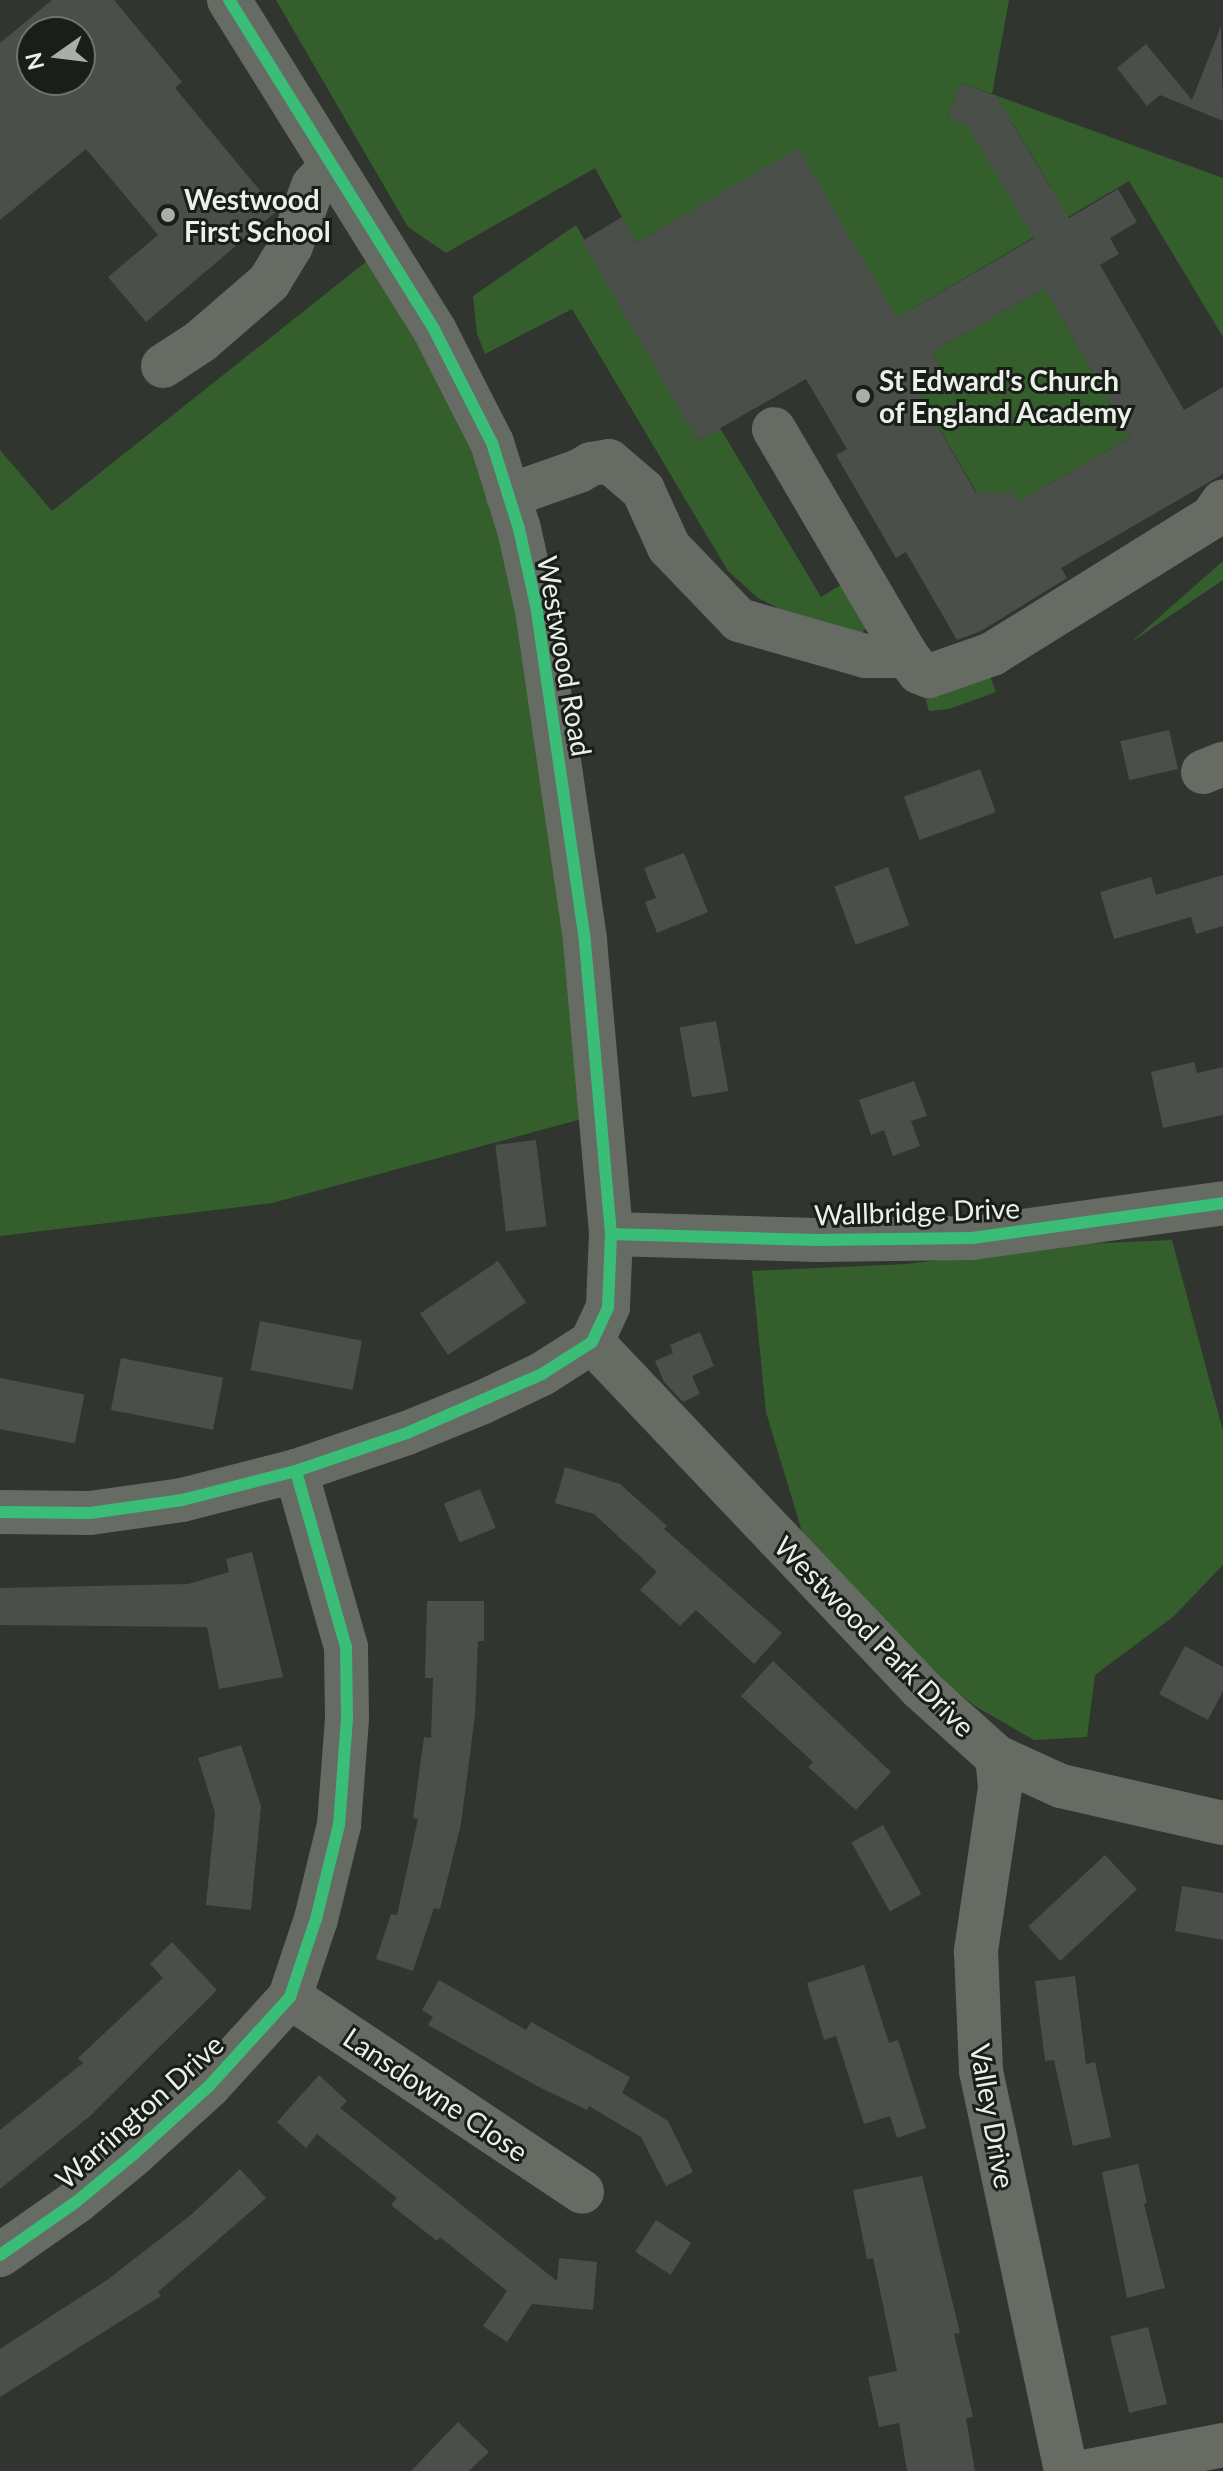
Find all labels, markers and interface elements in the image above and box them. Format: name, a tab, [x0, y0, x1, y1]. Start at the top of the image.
north arrow	[16, 16, 96, 96]
text: N	[19, 50, 49, 73]
place label: Westwood First School	[184, 182, 331, 248]
marker: Westwood First School	[159, 206, 177, 224]
place label: St Edward's Church of England Academy	[879, 363, 1133, 429]
marker: St Edward's Church of England Academy	[854, 387, 872, 405]
street label: Westwood Road	[531, 553, 599, 759]
street label: Wallbridge Drive	[814, 1191, 1020, 1231]
street label: Westwood Park Drive	[768, 1529, 982, 1743]
street label: Lansdowne Close	[337, 2020, 535, 2168]
street label: Warrington Drive	[48, 2027, 230, 2195]
street label: Valley Drive	[964, 2041, 1022, 2191]

